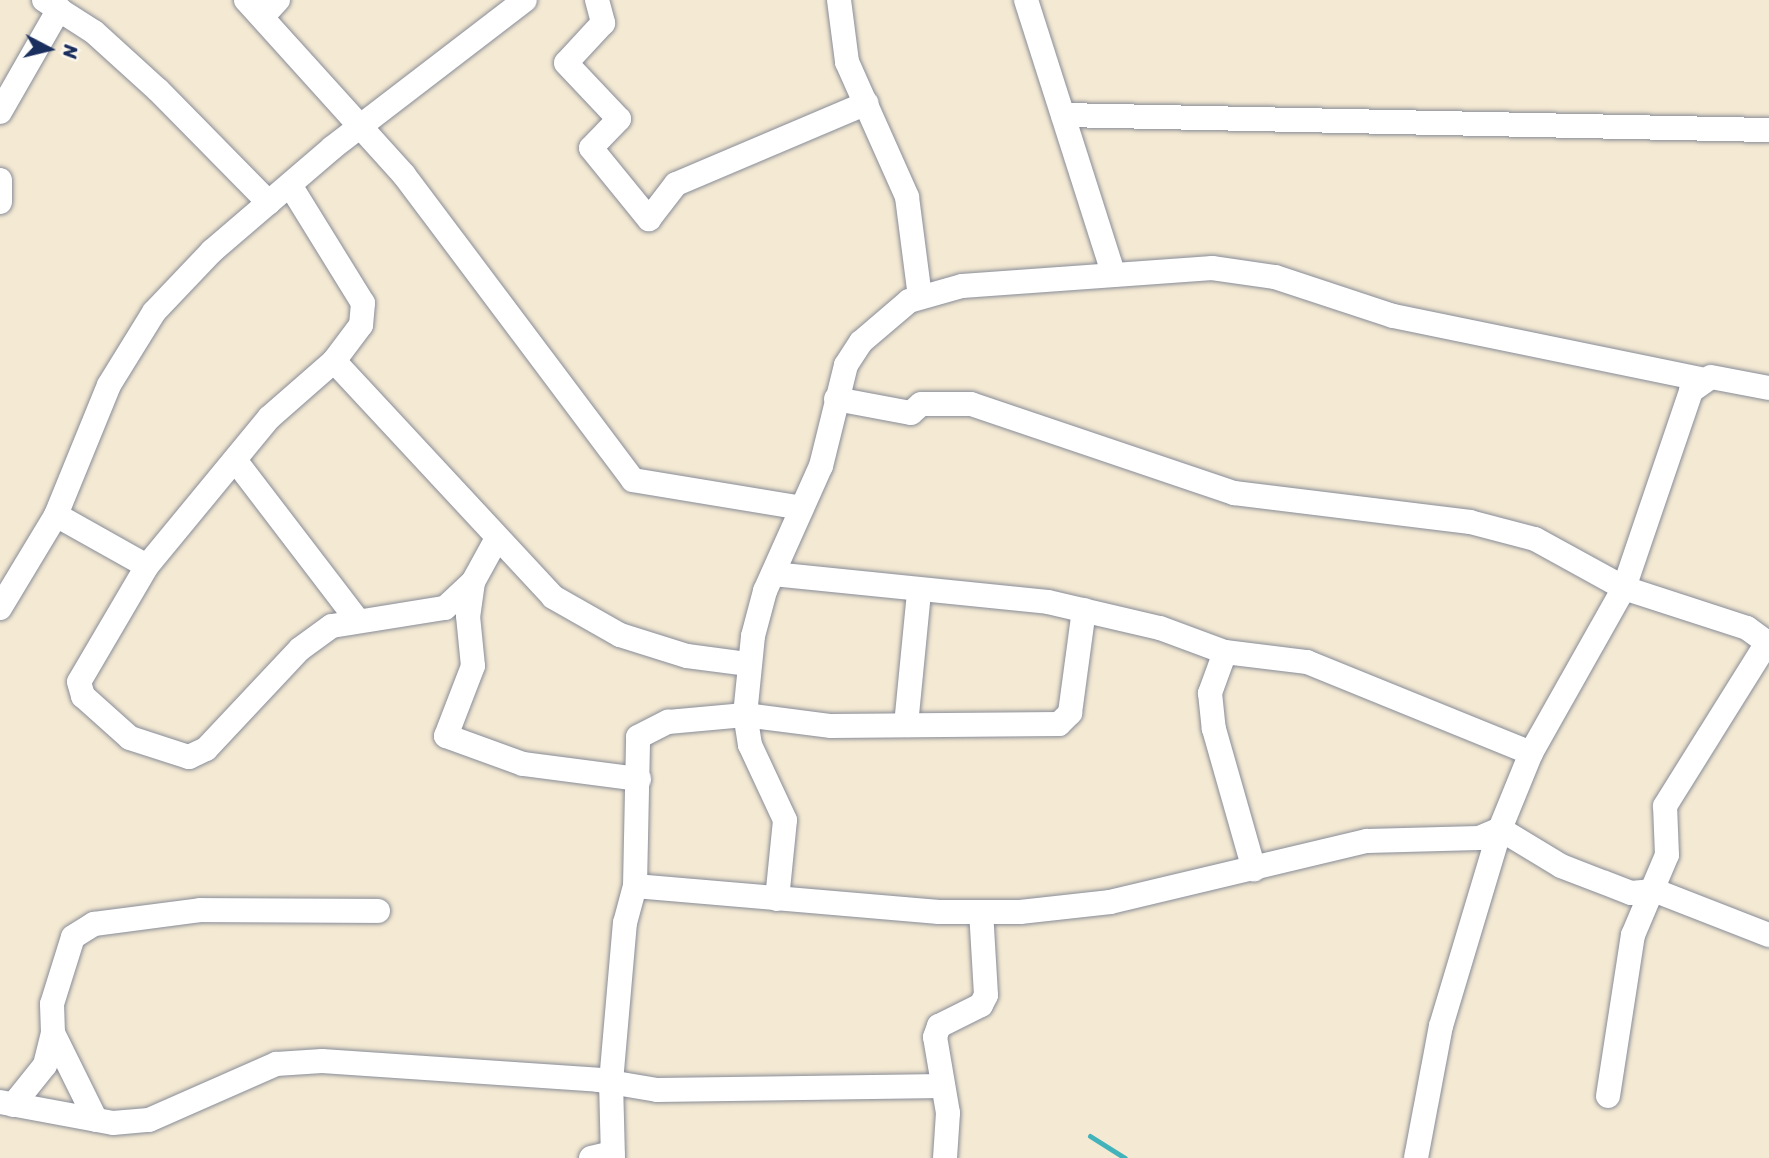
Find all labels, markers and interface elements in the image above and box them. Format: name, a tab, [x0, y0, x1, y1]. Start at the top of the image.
north arrow	[14, 14, 84, 84]
text: N	[53, 43, 88, 60]

